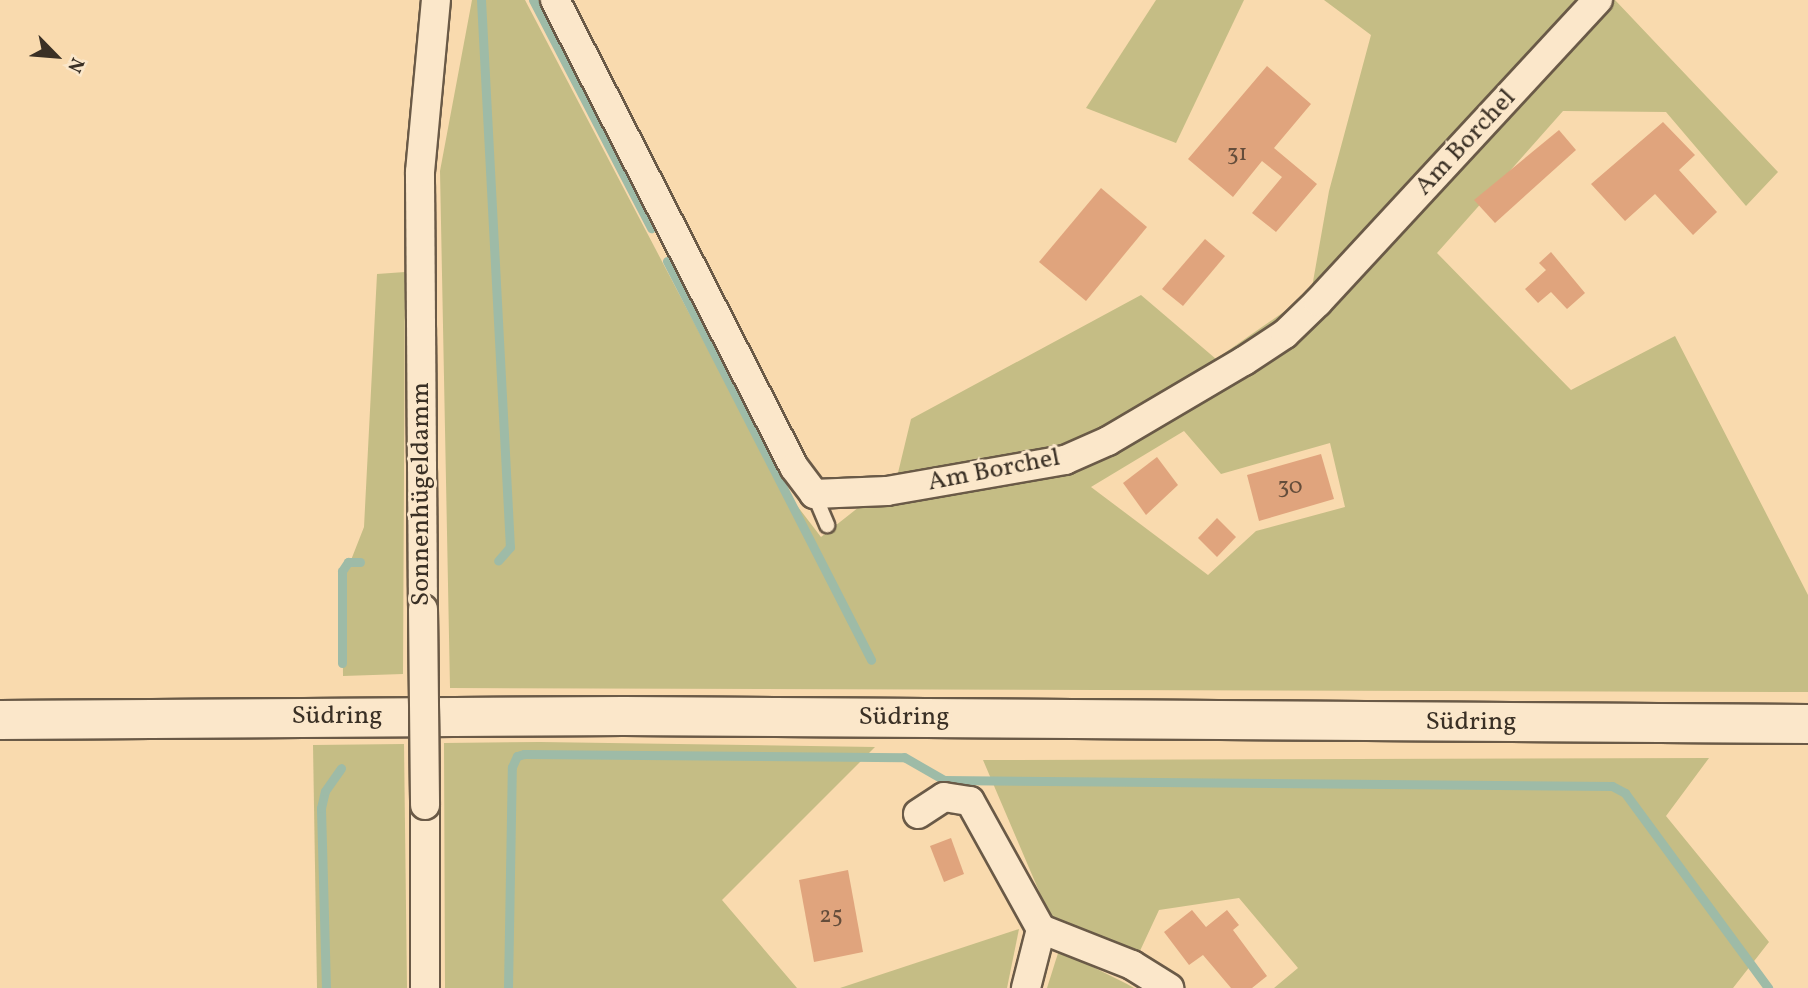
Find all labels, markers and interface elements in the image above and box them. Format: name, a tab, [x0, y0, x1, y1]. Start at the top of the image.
north arrow	[21, 21, 91, 91]
text: N	[60, 53, 90, 77]
street label: Am Borchel	[1409, 83, 1523, 203]
house number: 31	[1227, 140, 1247, 168]
street label: Sonnenhügeldamm	[406, 382, 438, 606]
street label: Am Borchel	[925, 443, 1063, 499]
house number: 30	[1277, 473, 1303, 501]
street label: Südring	[291, 701, 383, 733]
street label: Südring	[858, 702, 950, 734]
street label: Südring	[1425, 707, 1517, 739]
house number: 25	[819, 902, 843, 930]

